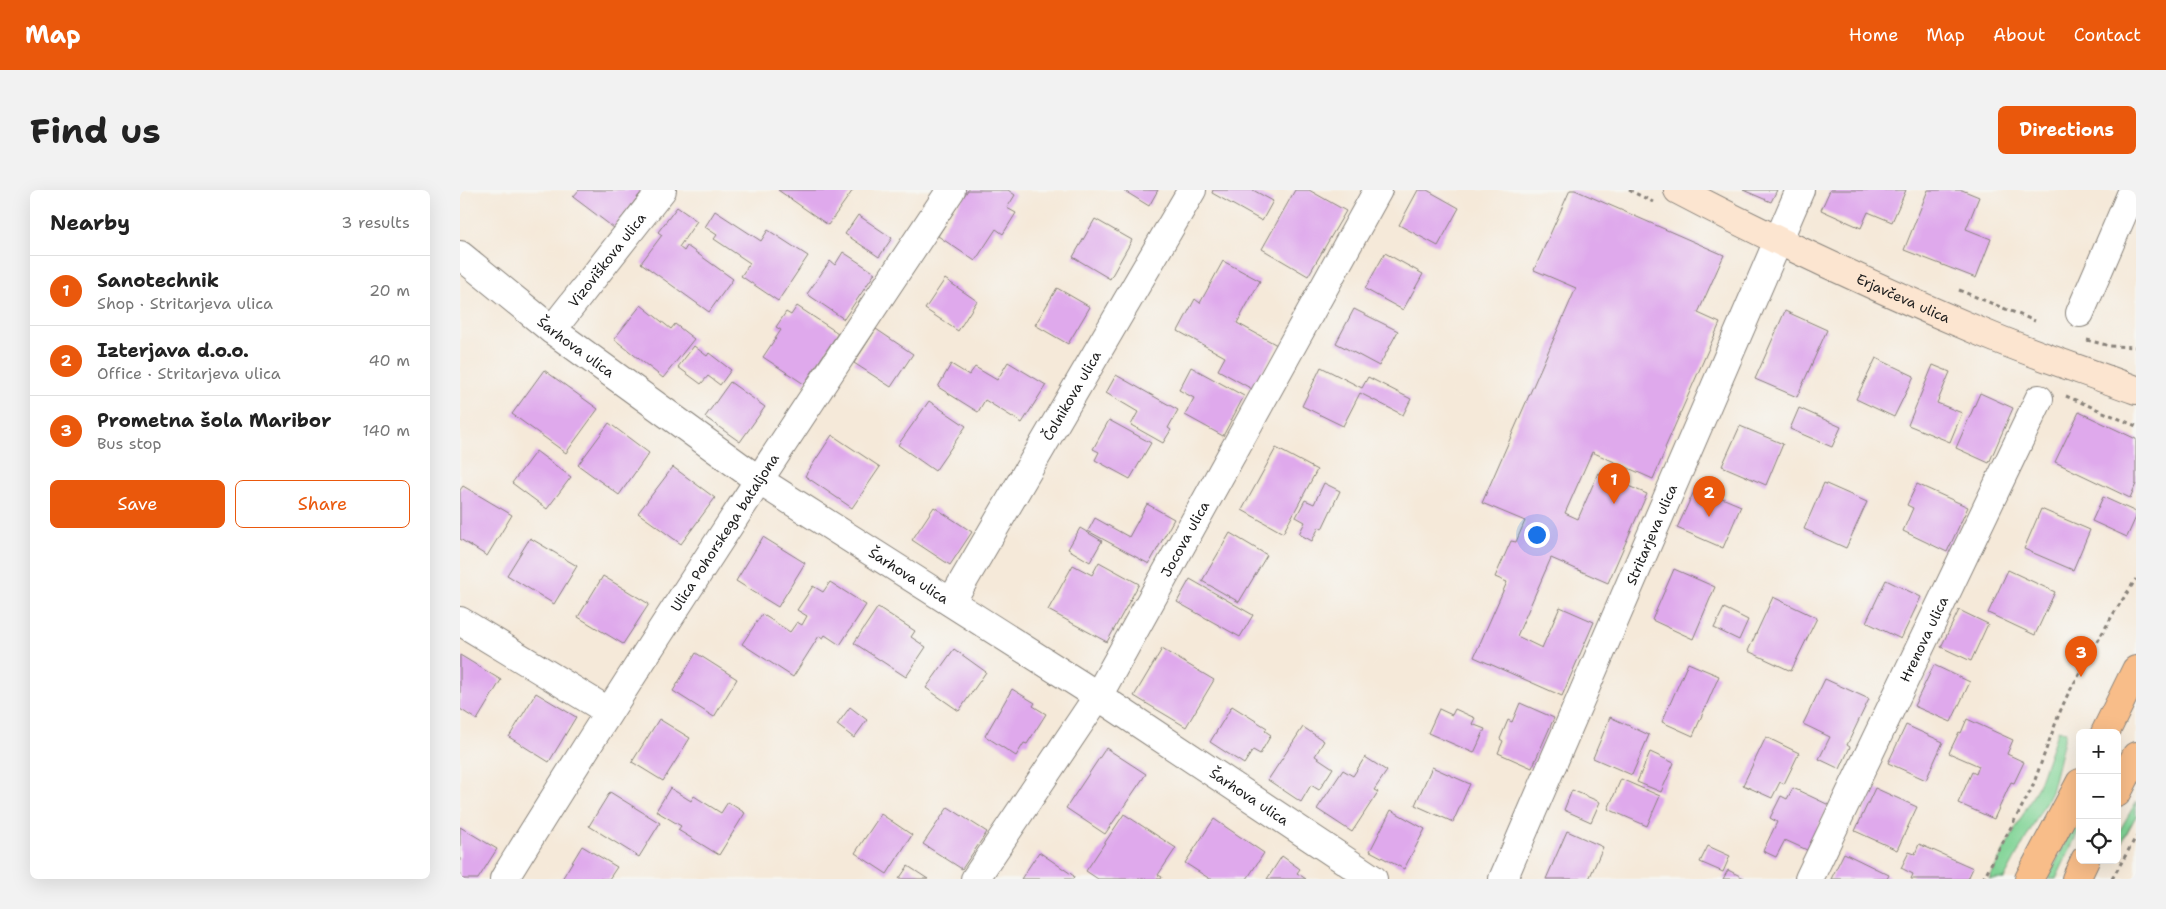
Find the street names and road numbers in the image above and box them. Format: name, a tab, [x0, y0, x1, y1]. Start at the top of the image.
street label: Vizoviškova ulica	[564, 209, 650, 311]
street label: Erjavčeva ulica	[1854, 270, 1953, 327]
street label: Šarhova ulica	[534, 313, 618, 382]
street label: Čolnikova ulica	[1038, 347, 1105, 444]
street label: Ulica Pohorskega bataljona	[667, 450, 783, 615]
street label: Stritarjeva ulica	[1622, 481, 1681, 588]
street label: Jocova ulica	[1157, 498, 1213, 580]
street label: Šarhova ulica	[865, 543, 952, 608]
street label: Hrenova ulica	[1896, 593, 1952, 685]
street label: Šarhova ulica	[1206, 764, 1293, 830]

